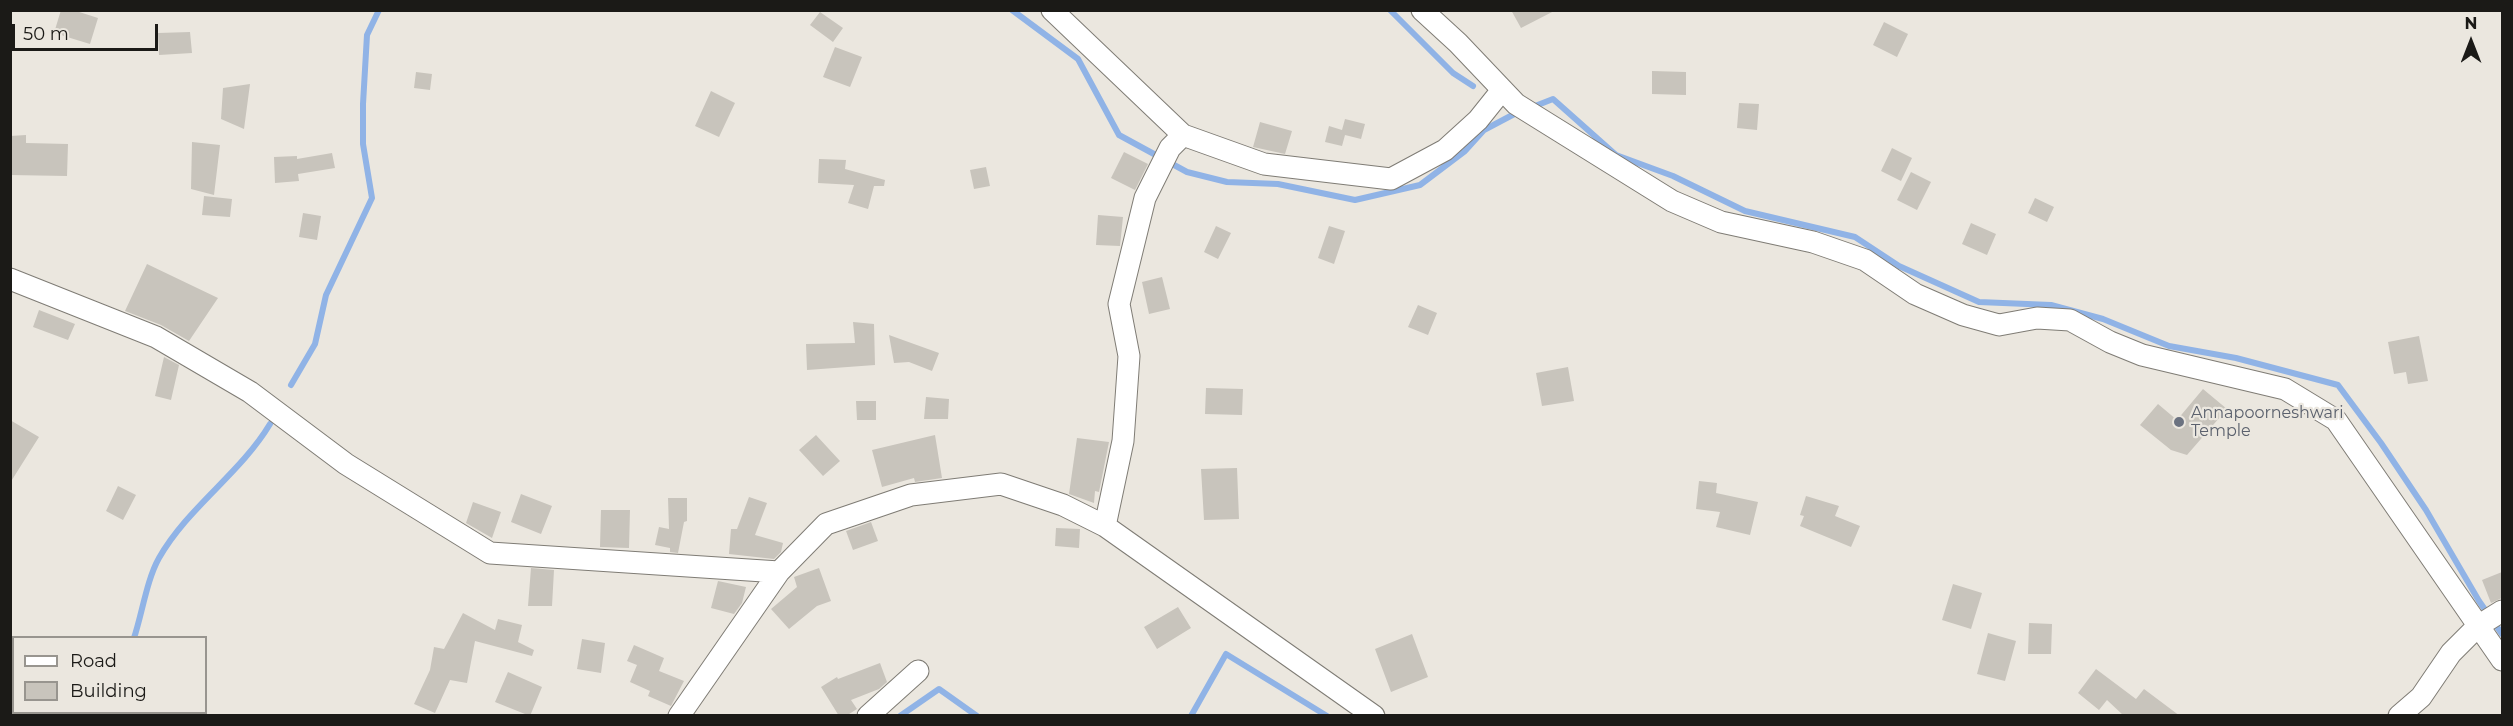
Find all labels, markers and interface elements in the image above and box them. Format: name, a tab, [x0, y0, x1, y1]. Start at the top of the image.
scale bar	[15, 12, 160, 50]
north arrow	[2441, 12, 2501, 72]
text: N	[2465, 14, 2477, 33]
text: 50 m	[23, 23, 69, 45]
place label: Annapoorneshwari Temple	[2191, 403, 2343, 441]
marker: Annapoorneshwari Temple	[2172, 415, 2186, 429]
legend	[12, 636, 207, 714]
text: Road	[70, 650, 117, 672]
text: Building	[70, 680, 147, 702]

